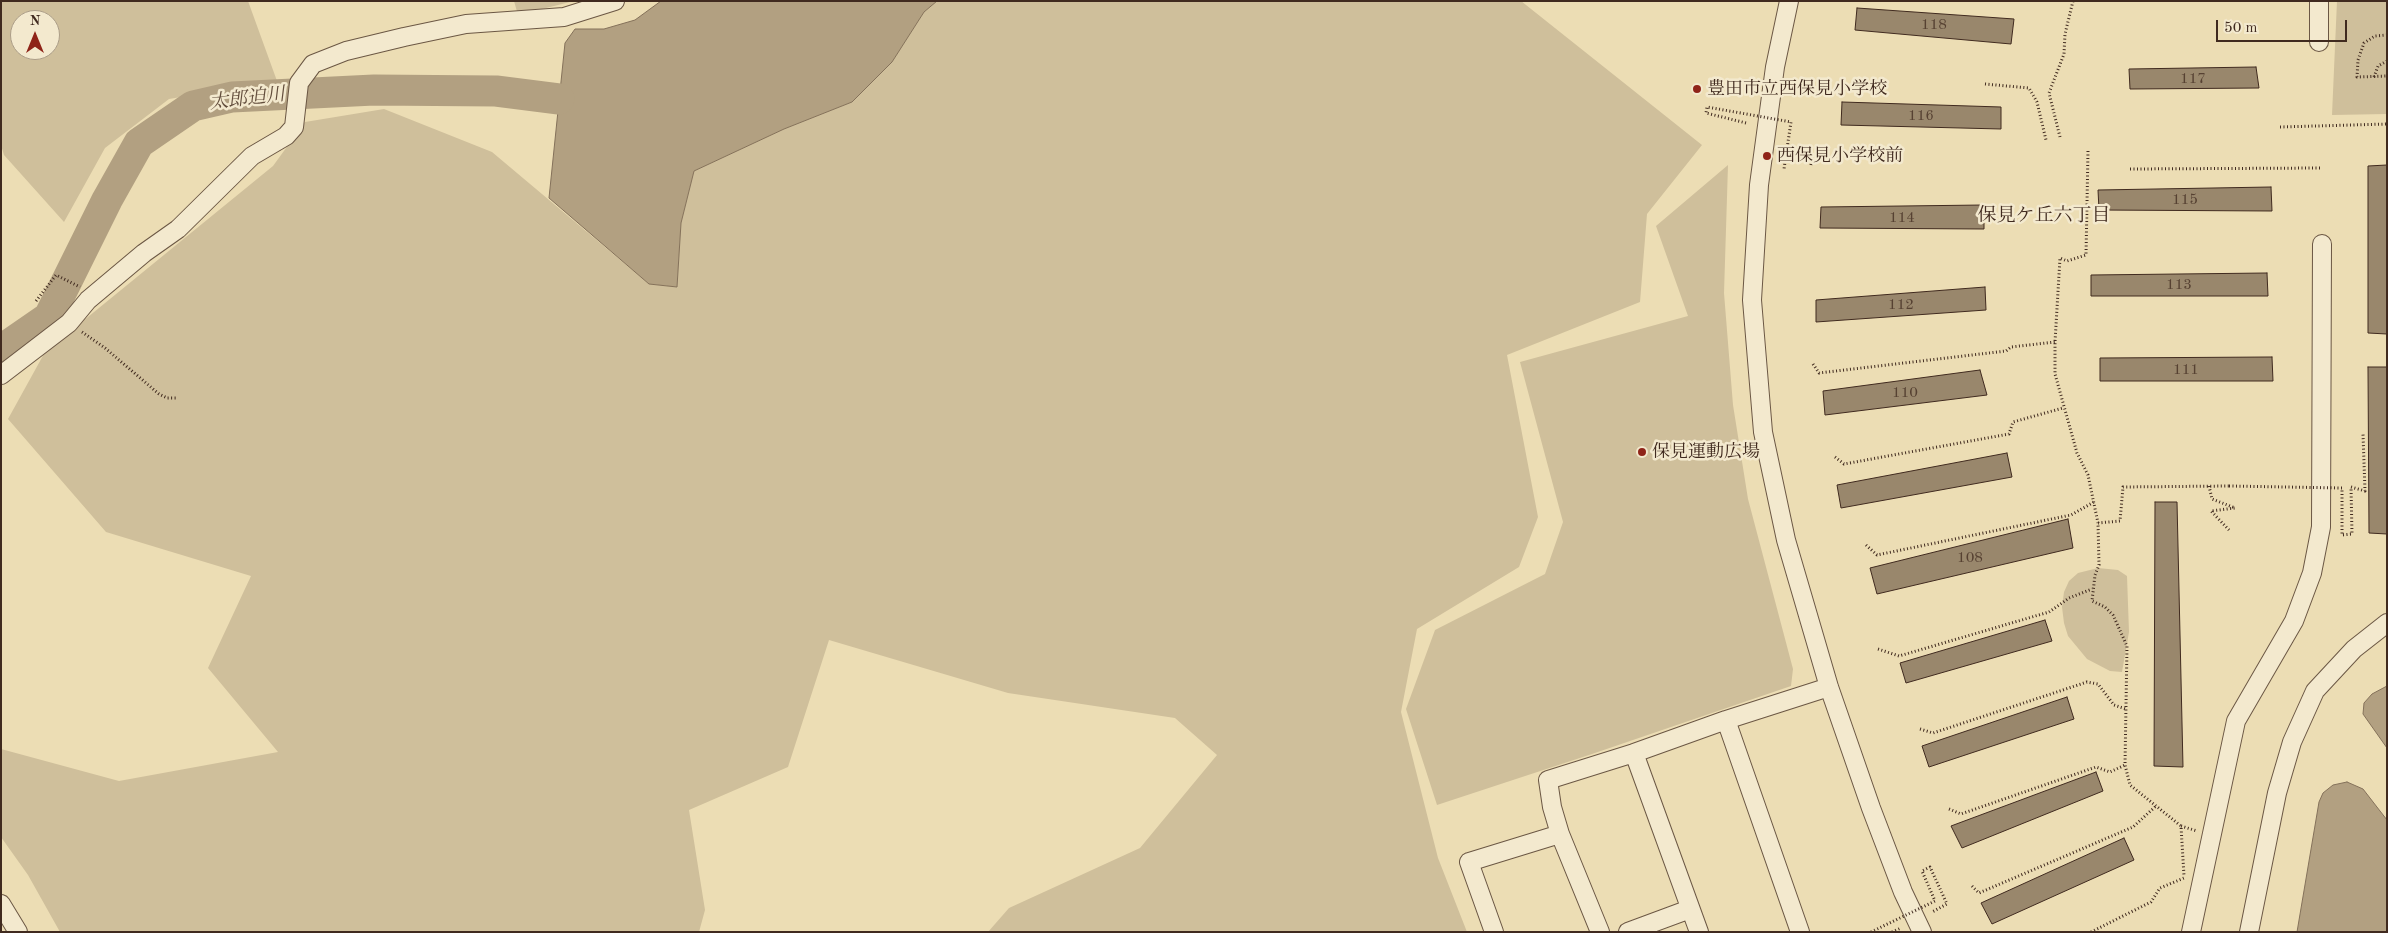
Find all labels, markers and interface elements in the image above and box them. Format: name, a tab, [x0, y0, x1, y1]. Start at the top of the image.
north arrow	[10, 10, 60, 60]
scale bar	[2218, 10, 2349, 42]
text: N	[30, 14, 40, 28]
house number: 118	[1921, 16, 1947, 34]
text: 50 m	[2224, 21, 2258, 36]
house number: 117	[2180, 70, 2206, 88]
place label: 豊田市立西保見小学校	[1707, 78, 1887, 100]
water label: 太郎迫川	[208, 83, 286, 115]
marker: 豊田市立西保見小学校	[1691, 83, 1703, 95]
house number: 116	[1908, 107, 1934, 125]
place label: 西保見小学校前	[1777, 145, 1903, 167]
marker: 西保見小学校前	[1761, 150, 1773, 162]
house number: 115	[2172, 191, 2198, 209]
district label: 保見ケ丘六丁目	[1978, 205, 2110, 227]
house number: 114	[1889, 209, 1915, 227]
house number: 113	[2166, 276, 2192, 294]
house number: 112	[1888, 296, 1914, 314]
house number: 111	[2173, 361, 2199, 379]
house number: 110	[1892, 384, 1918, 402]
place label: 保見運動広場	[1652, 441, 1760, 463]
marker: 保見運動広場	[1636, 446, 1648, 458]
house number: 108	[1957, 549, 1983, 567]

